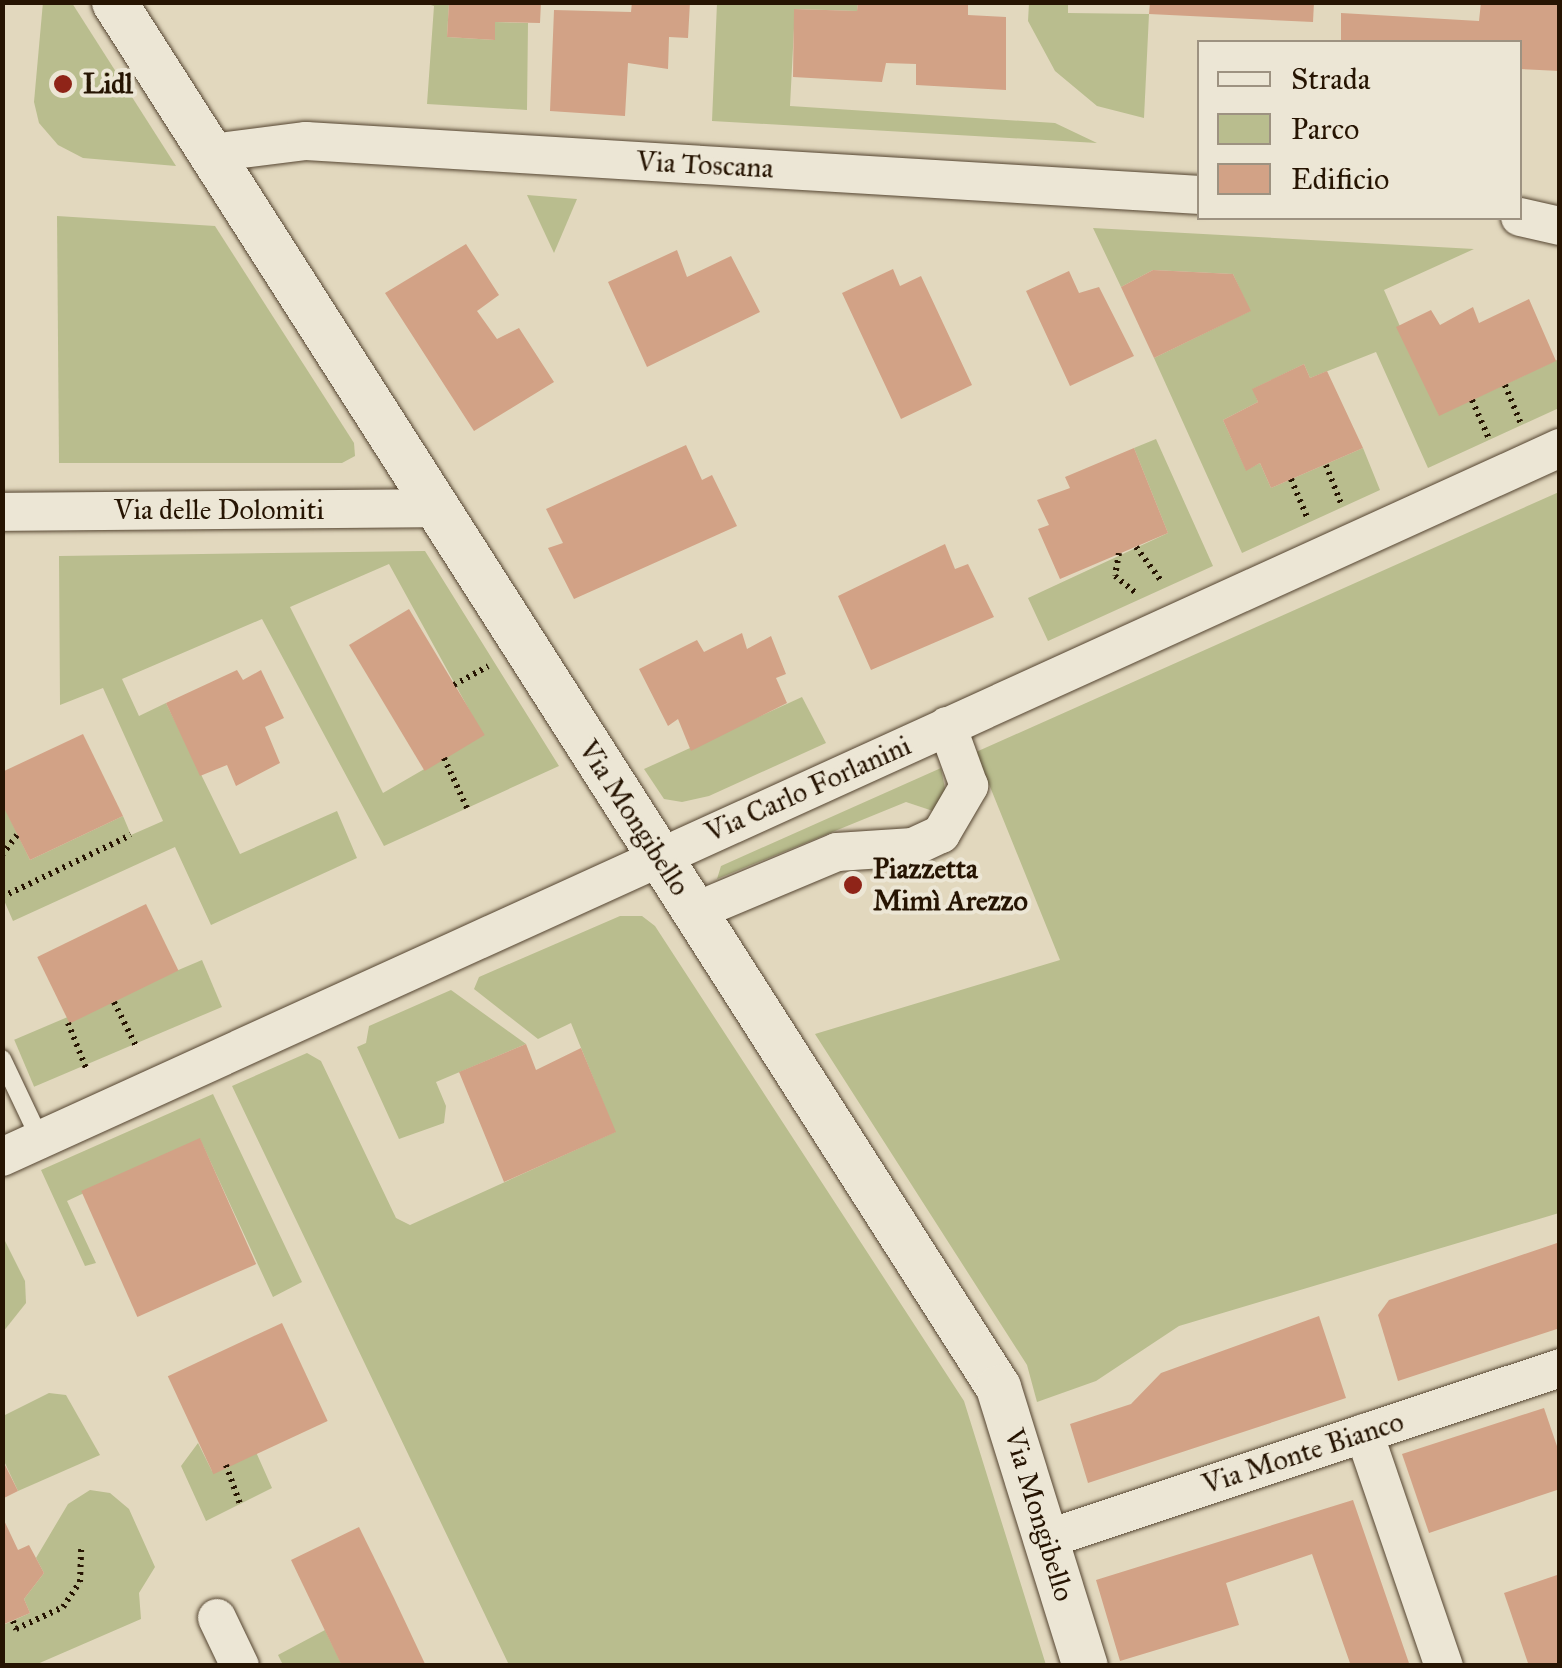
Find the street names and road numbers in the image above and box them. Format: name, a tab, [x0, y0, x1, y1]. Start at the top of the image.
street label: Via Toscana	[636, 145, 774, 185]
street label: Via delle Dolomiti	[114, 493, 324, 527]
street label: Via Carlo Forlanini	[700, 729, 916, 849]
street label: Via Mongibello	[571, 734, 697, 902]
street label: Via Monte Bianco	[1198, 1405, 1408, 1501]
street label: Via Mongibello	[997, 1425, 1081, 1605]

